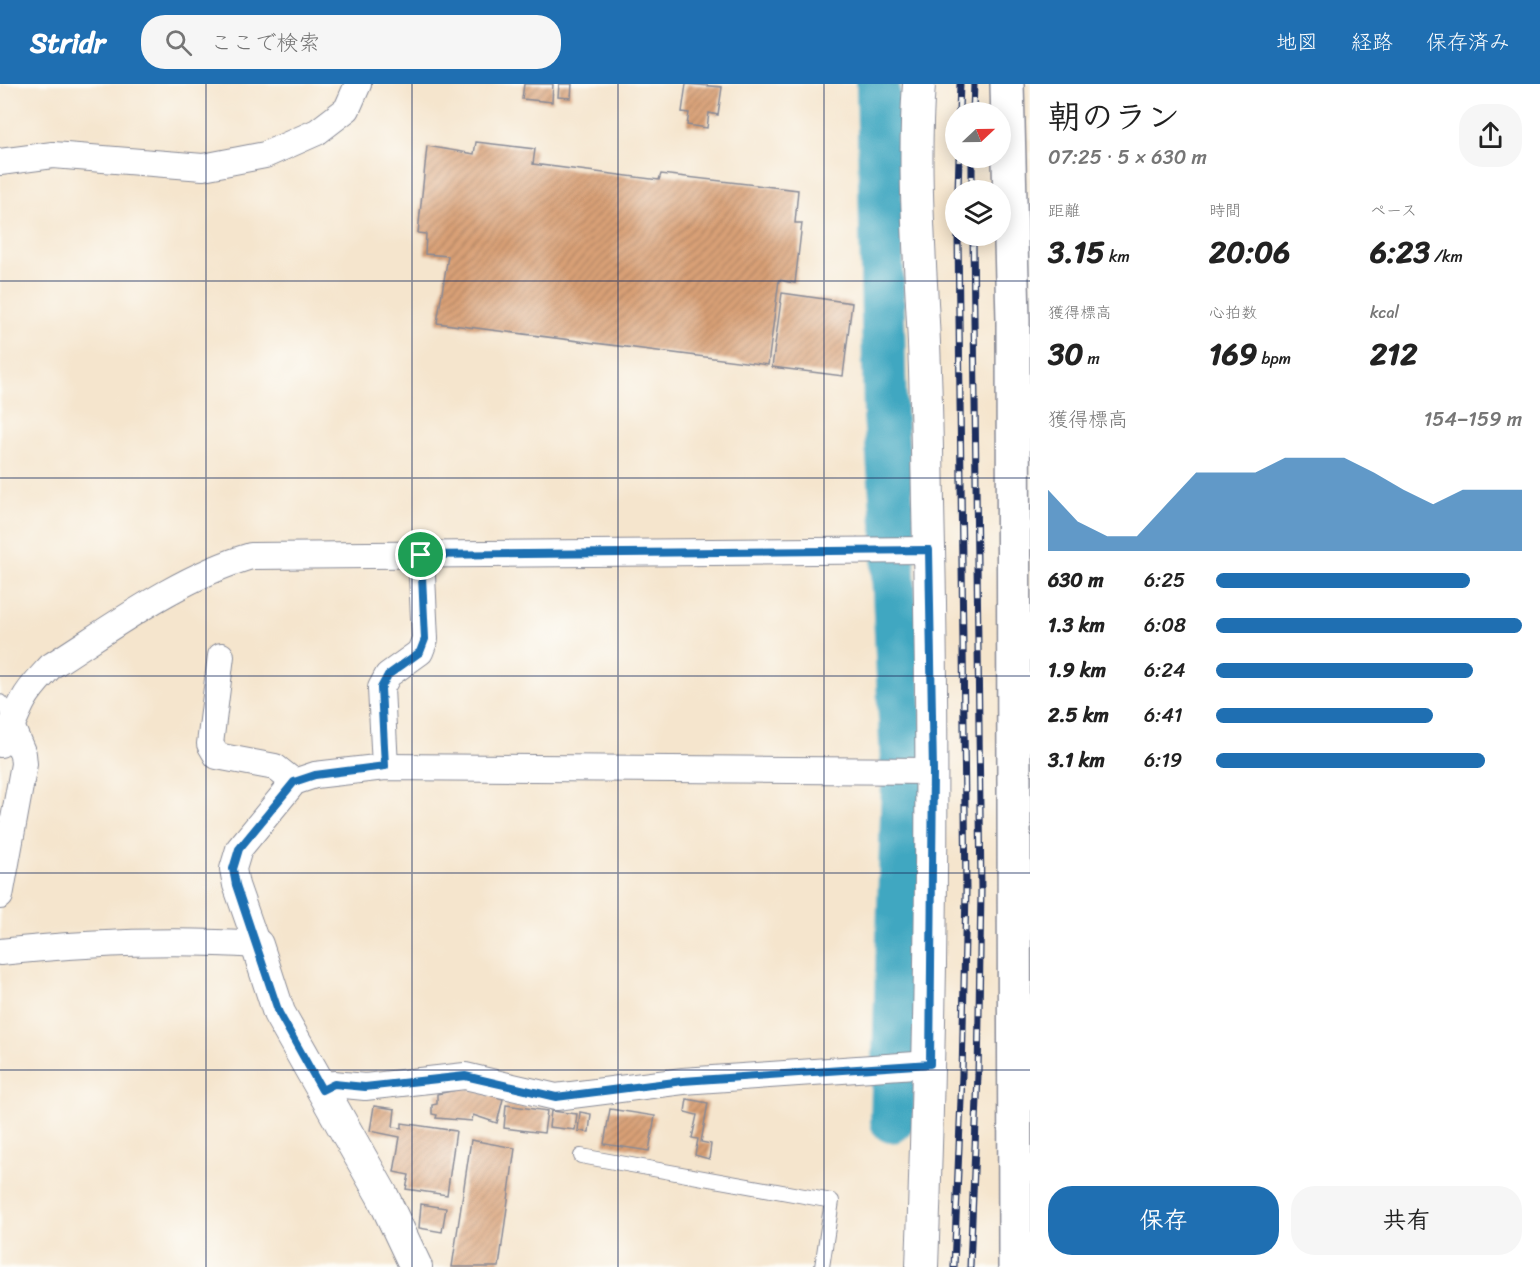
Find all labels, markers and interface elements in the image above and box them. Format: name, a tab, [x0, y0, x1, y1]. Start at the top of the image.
search box	[141, 15, 561, 69]
text: Stridr	[30, 18, 105, 67]
text: ここで検索	[210, 23, 320, 62]
text: 地図	[1276, 23, 1318, 61]
text: 経路	[1351, 23, 1393, 61]
text: 保存済み	[1426, 23, 1510, 61]
icon: search	[162, 26, 195, 59]
text: 朝のラン	[1048, 88, 1180, 146]
north arrow	[945, 102, 1011, 168]
map controls	[945, 102, 1011, 246]
button: share	[1459, 104, 1522, 167]
text: 07:25 · 5 × 630 m	[1048, 140, 1207, 175]
button: layers	[945, 180, 1011, 246]
text: 距離	[1048, 196, 1080, 225]
text: 時間	[1209, 196, 1241, 225]
text: ペース	[1370, 196, 1417, 225]
text: 3.15	[1048, 225, 1105, 279]
text: 20:06	[1209, 225, 1290, 279]
text: 6:23	[1370, 225, 1430, 279]
text: km	[1105, 242, 1130, 271]
text: /km	[1430, 242, 1463, 271]
text: 獲得標高	[1048, 298, 1112, 327]
text: 心拍数	[1209, 298, 1257, 327]
text: kcal	[1370, 298, 1399, 327]
text: 30	[1048, 327, 1083, 381]
text: 169	[1209, 327, 1257, 381]
text: 212	[1370, 327, 1418, 381]
text: m	[1083, 344, 1100, 373]
text: bpm	[1257, 344, 1291, 373]
text: 獲得標高	[1048, 402, 1128, 437]
text: 154–159 m	[1424, 402, 1522, 437]
pin	[395, 529, 446, 580]
icon: arrive	[404, 538, 437, 571]
text: 630 m	[1048, 563, 1104, 598]
text: 6:25	[1144, 563, 1185, 598]
text: 1.3 km	[1048, 608, 1105, 643]
text: 6:08	[1144, 608, 1186, 643]
text: 1.9 km	[1048, 653, 1106, 688]
text: 6:24	[1144, 653, 1185, 688]
text: 2.5 km	[1048, 698, 1109, 733]
text: 6:41	[1144, 698, 1182, 733]
text: 3.1 km	[1048, 743, 1105, 778]
text: 6:19	[1144, 743, 1182, 778]
button: 保存	[1048, 1186, 1279, 1255]
button: 共有	[1291, 1186, 1522, 1255]

